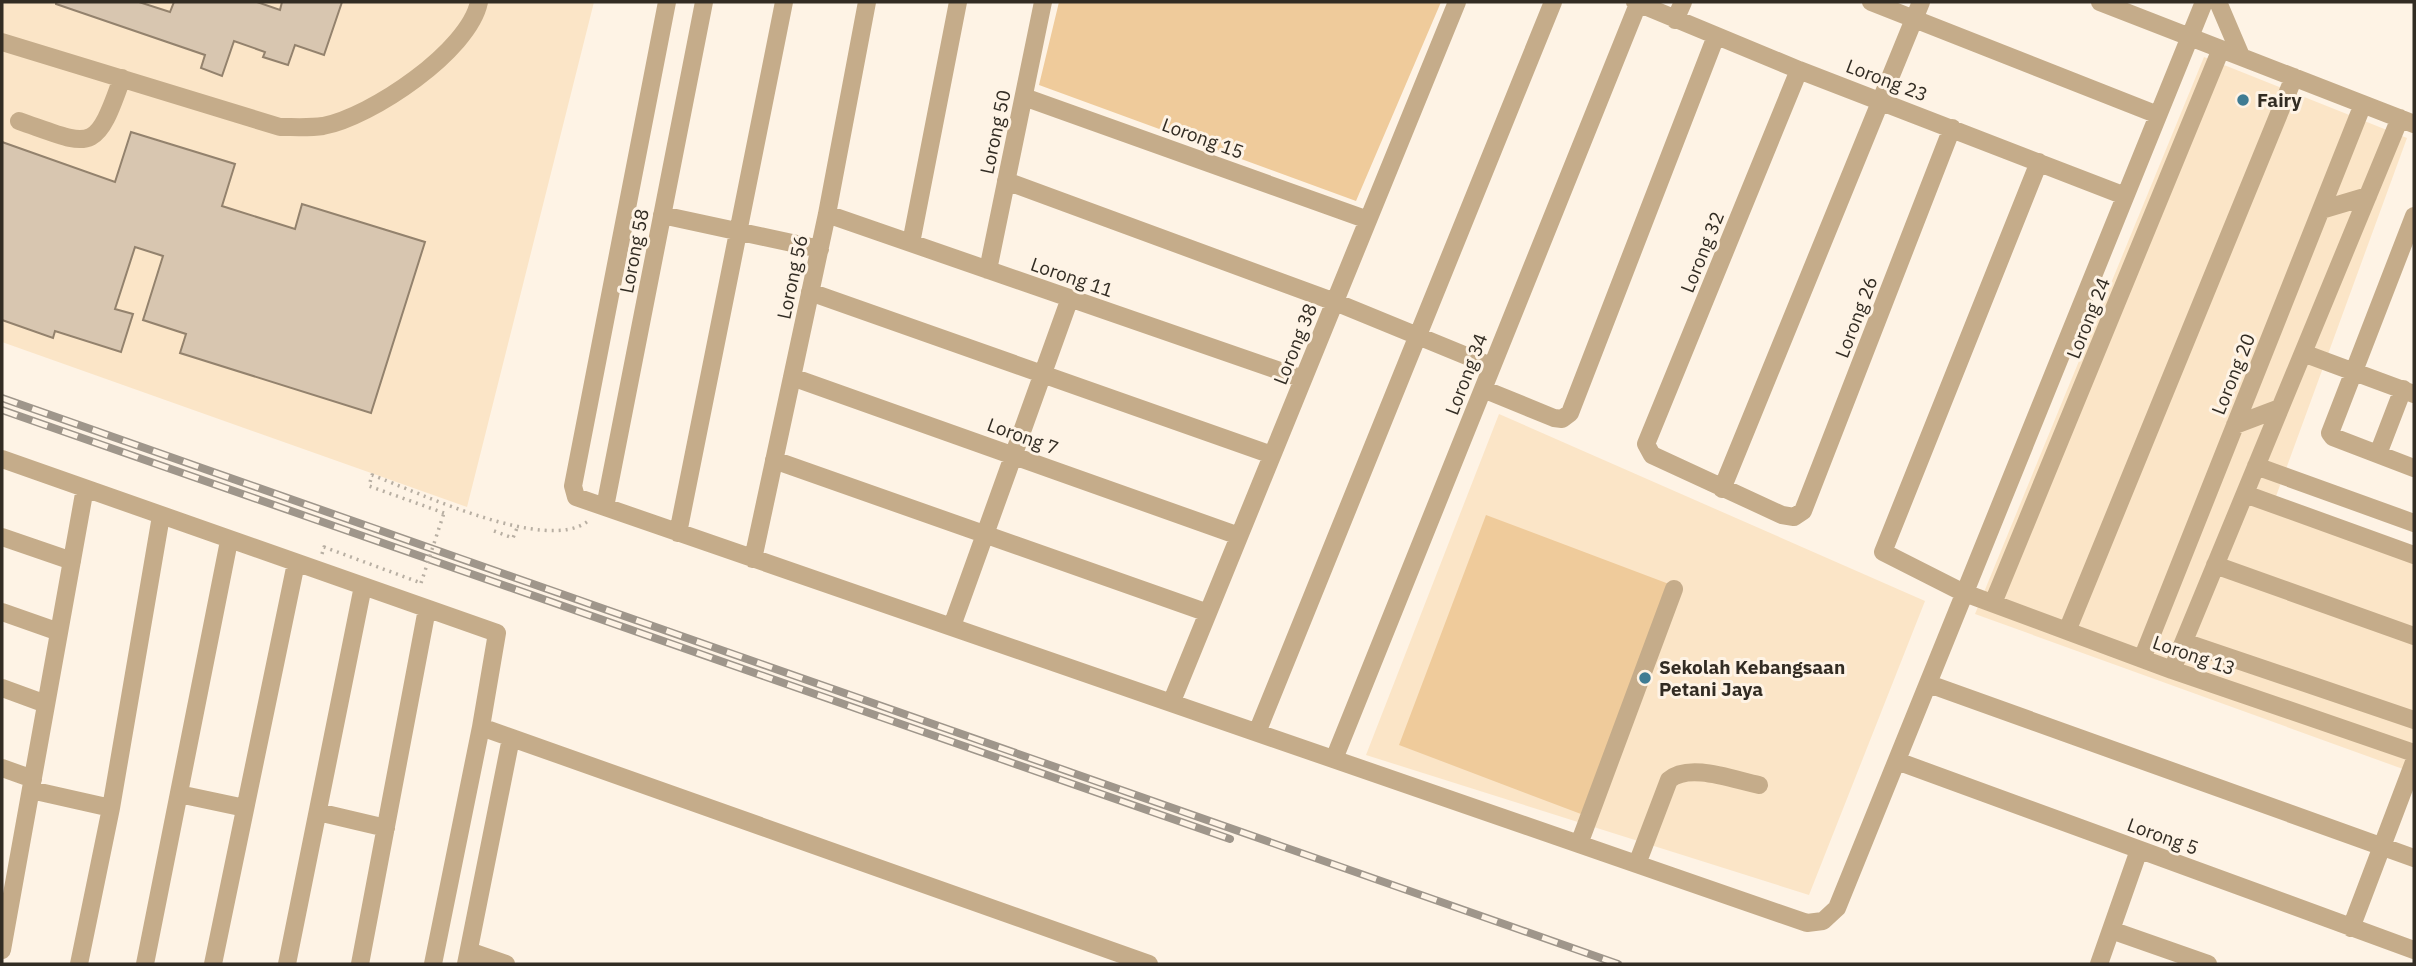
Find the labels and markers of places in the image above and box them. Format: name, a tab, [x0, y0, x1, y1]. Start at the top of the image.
place label: Fairy	[2257, 88, 2302, 112]
marker: Fairy	[2235, 92, 2251, 108]
place label: Sekolah Kebangsaan Petani Jaya	[1659, 655, 1845, 701]
marker: Sekolah Kebangsaan Petani Jaya	[1637, 670, 1653, 686]

